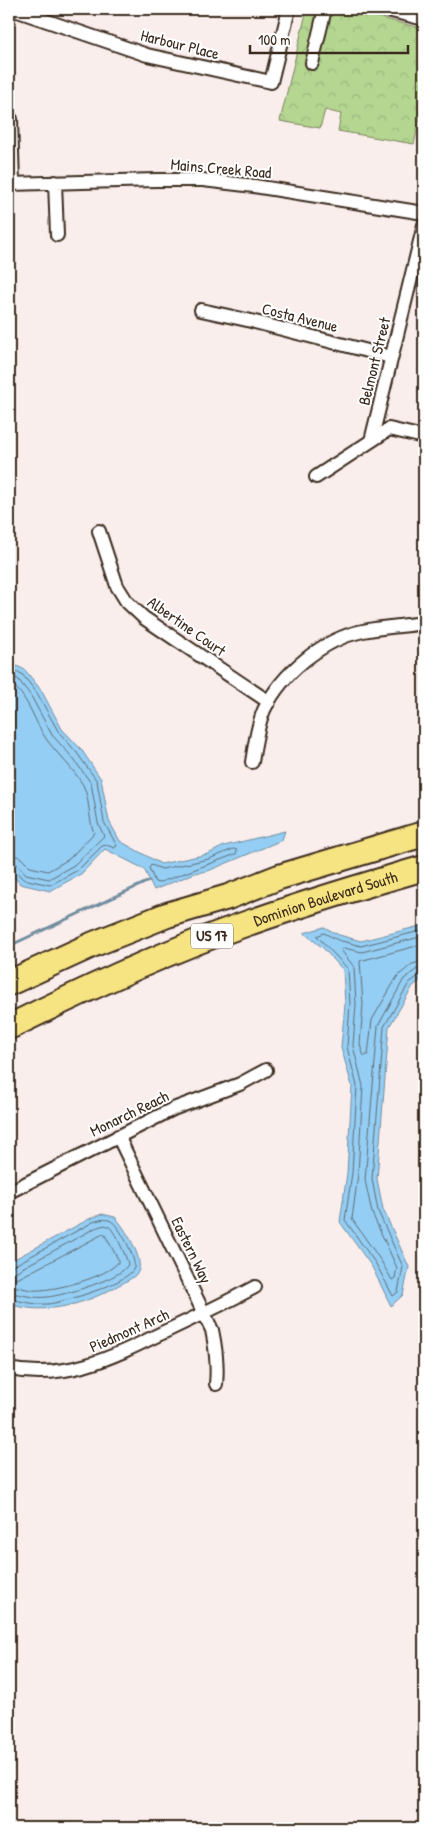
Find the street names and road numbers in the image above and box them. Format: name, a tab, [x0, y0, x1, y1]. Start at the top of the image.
street label: Harbour Place	[139, 24, 222, 65]
street label: Mains Creek Road	[170, 153, 272, 183]
street label: Costa Avenue	[260, 297, 341, 337]
street label: Belmont Street	[352, 314, 396, 407]
street label: Albertine Court	[143, 591, 231, 661]
street label: Dominion Boulevard South	[250, 865, 400, 931]
road number: US 17	[191, 924, 233, 948]
street label: Monarch Reach	[86, 1084, 172, 1142]
street label: Eastern Way	[166, 1213, 218, 1287]
street label: Piedmont Arch	[86, 1303, 172, 1357]

